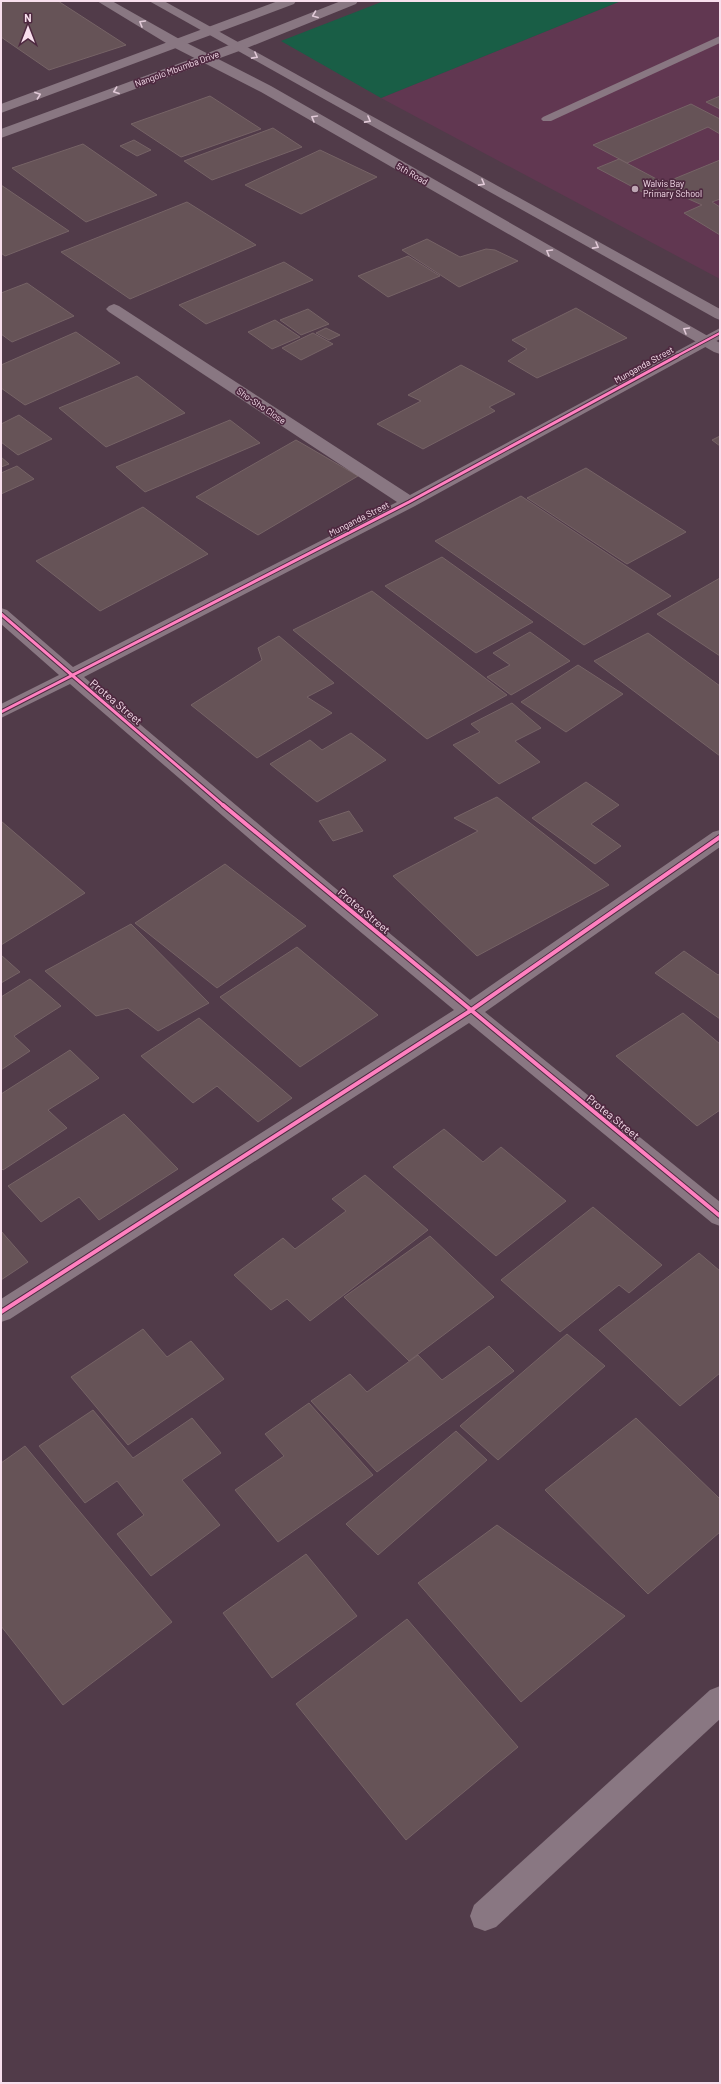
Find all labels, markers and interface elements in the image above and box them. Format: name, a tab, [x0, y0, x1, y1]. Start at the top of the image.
north arrow	[8, 8, 48, 48]
one-way arrow	[312, 10, 319, 18]
text: N	[24, 11, 32, 24]
one-way arrow	[139, 21, 146, 28]
street label: Nangolo Mbumba Drive	[133, 48, 221, 89]
one-way arrow	[251, 52, 258, 59]
one-way arrow	[113, 86, 120, 94]
one-way arrow	[34, 92, 41, 100]
one-way arrow	[311, 115, 318, 123]
one-way arrow	[364, 115, 371, 122]
street label: 5th Road	[395, 160, 430, 187]
one-way arrow	[478, 178, 485, 185]
place label: Walvis Bay Primary School	[643, 178, 702, 199]
marker: Walvis Bay Primary School	[630, 184, 640, 194]
one-way arrow	[591, 241, 599, 249]
one-way arrow	[546, 249, 553, 256]
one-way arrow	[683, 327, 690, 334]
street label: Munganda Street	[612, 344, 675, 385]
street label: Sho-Sho Close	[235, 385, 288, 426]
street label: Munganda Street	[327, 499, 391, 538]
street label: Protea Street	[88, 676, 145, 727]
street label: Protea Street	[336, 885, 393, 936]
street label: Protea Street	[584, 1091, 642, 1142]

